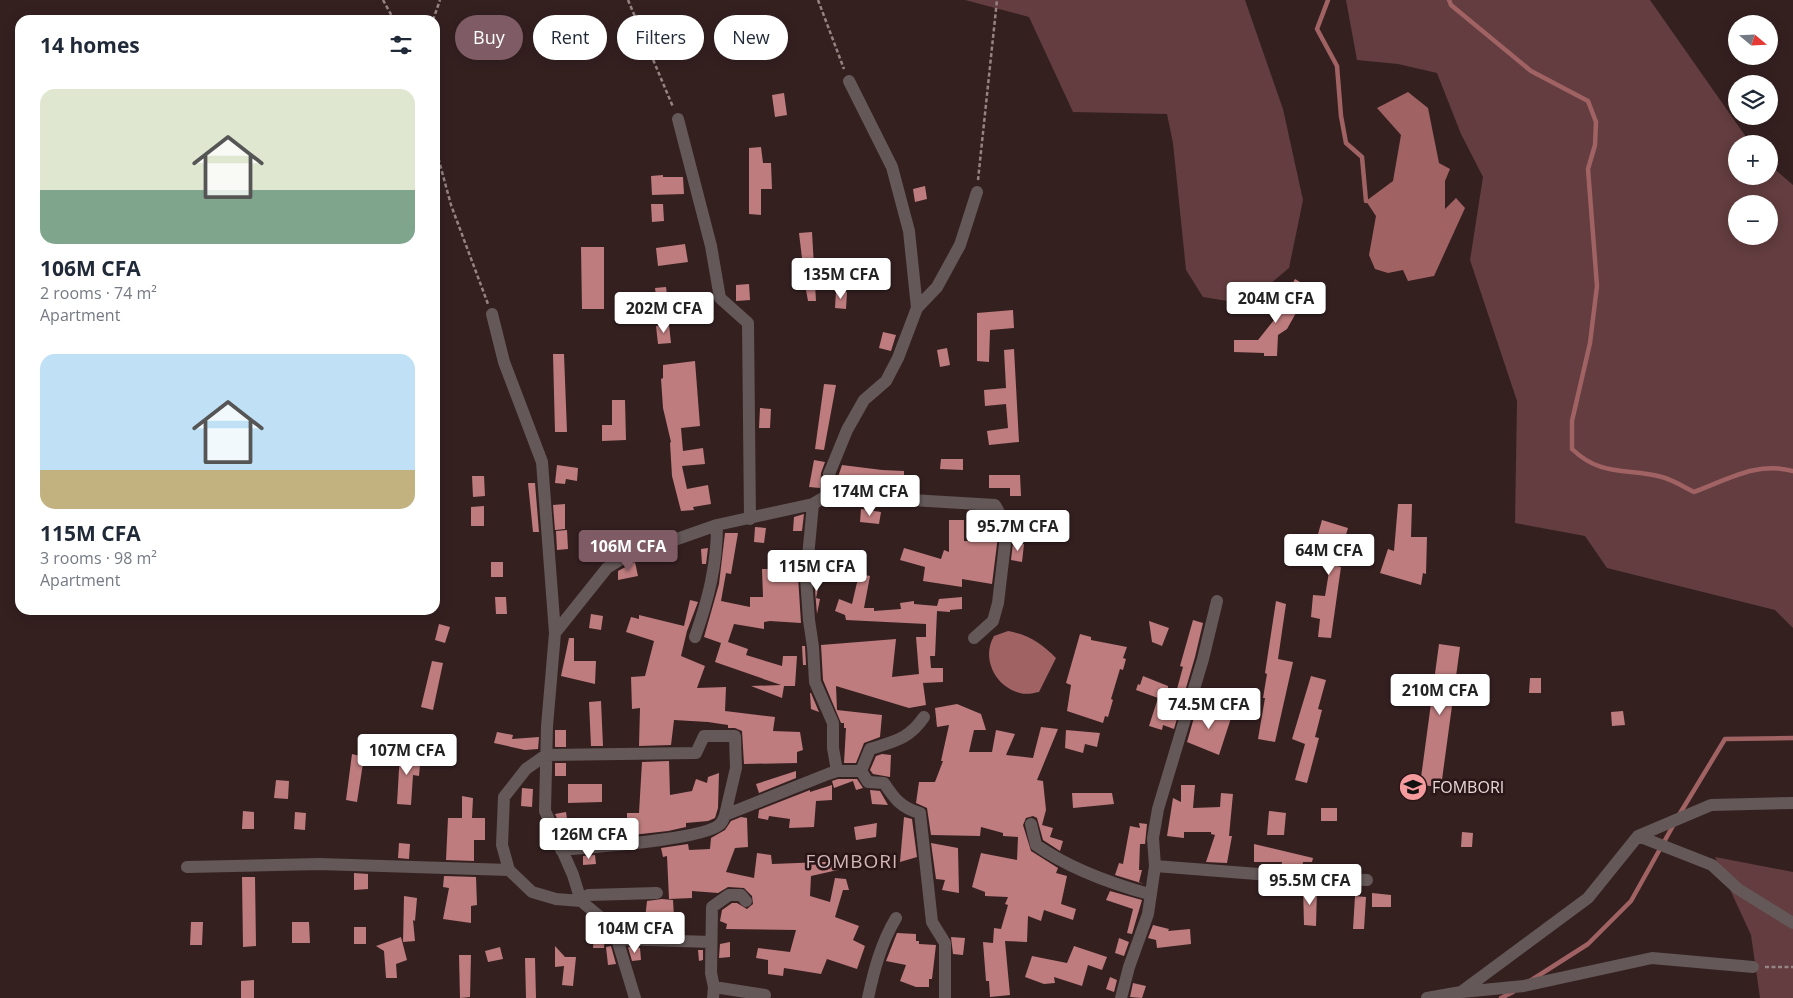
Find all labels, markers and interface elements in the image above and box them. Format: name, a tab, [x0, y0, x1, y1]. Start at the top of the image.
chip: Buy	[455, 15, 523, 60]
chip: Rent	[533, 15, 607, 60]
chip: Filters	[617, 15, 704, 60]
chip: New	[714, 15, 788, 60]
north arrow	[1728, 15, 1778, 65]
map controls	[1728, 15, 1778, 245]
text: 14 homes	[40, 31, 140, 59]
icon: filters	[387, 31, 415, 59]
button: layers	[1728, 75, 1778, 125]
icon: home	[183, 122, 273, 212]
button: +	[1728, 135, 1778, 185]
button: −	[1728, 195, 1778, 245]
text: 106M CFA	[40, 254, 141, 282]
pin: 135M CFA	[789, 258, 893, 300]
text: 135M CFA	[803, 263, 879, 285]
text: 2 rooms · 74 m²	[40, 282, 157, 304]
pin: 204M CFA	[1224, 282, 1328, 324]
text: 204M CFA	[1238, 287, 1314, 309]
pin: 202M CFA	[612, 292, 716, 334]
text: 202M CFA	[626, 297, 702, 319]
text: Apartment	[40, 304, 120, 326]
icon: home	[183, 387, 273, 477]
pin: 174M CFA	[818, 474, 922, 517]
text: 174M CFA	[832, 480, 908, 502]
pin: 95.7M CFA	[961, 510, 1075, 552]
text: 95.7M CFA	[977, 515, 1059, 537]
text: 115M CFA	[40, 519, 141, 547]
pin: 106M CFA	[576, 530, 680, 572]
pin: 64M CFA	[1283, 534, 1375, 576]
text: 106M CFA	[590, 535, 666, 557]
text: 64M CFA	[1295, 539, 1363, 561]
text: 3 rooms · 98 m²	[40, 547, 157, 569]
pin: 115M CFA	[765, 550, 869, 592]
text: 115M CFA	[779, 555, 855, 577]
text: Apartment	[40, 569, 120, 591]
pin: 210M CFA	[1388, 674, 1492, 716]
text: 210M CFA	[1402, 679, 1478, 701]
pin: 74.5M CFA	[1152, 688, 1266, 730]
text: 74.5M CFA	[1168, 693, 1250, 715]
pin: 107M CFA	[355, 734, 459, 776]
text: 107M CFA	[369, 739, 445, 761]
school or university icon: FOMBORI	[1398, 772, 1428, 802]
place label: FOMBORI	[1432, 776, 1504, 798]
pin: 126M CFA	[537, 818, 641, 860]
text: 126M CFA	[551, 823, 627, 845]
district label: FOMBORI	[806, 848, 898, 874]
pin: 95.5M CFA	[1253, 864, 1367, 906]
text: 95.5M CFA	[1269, 869, 1351, 891]
pin: 104M CFA	[583, 912, 687, 954]
text: 104M CFA	[597, 917, 673, 939]

